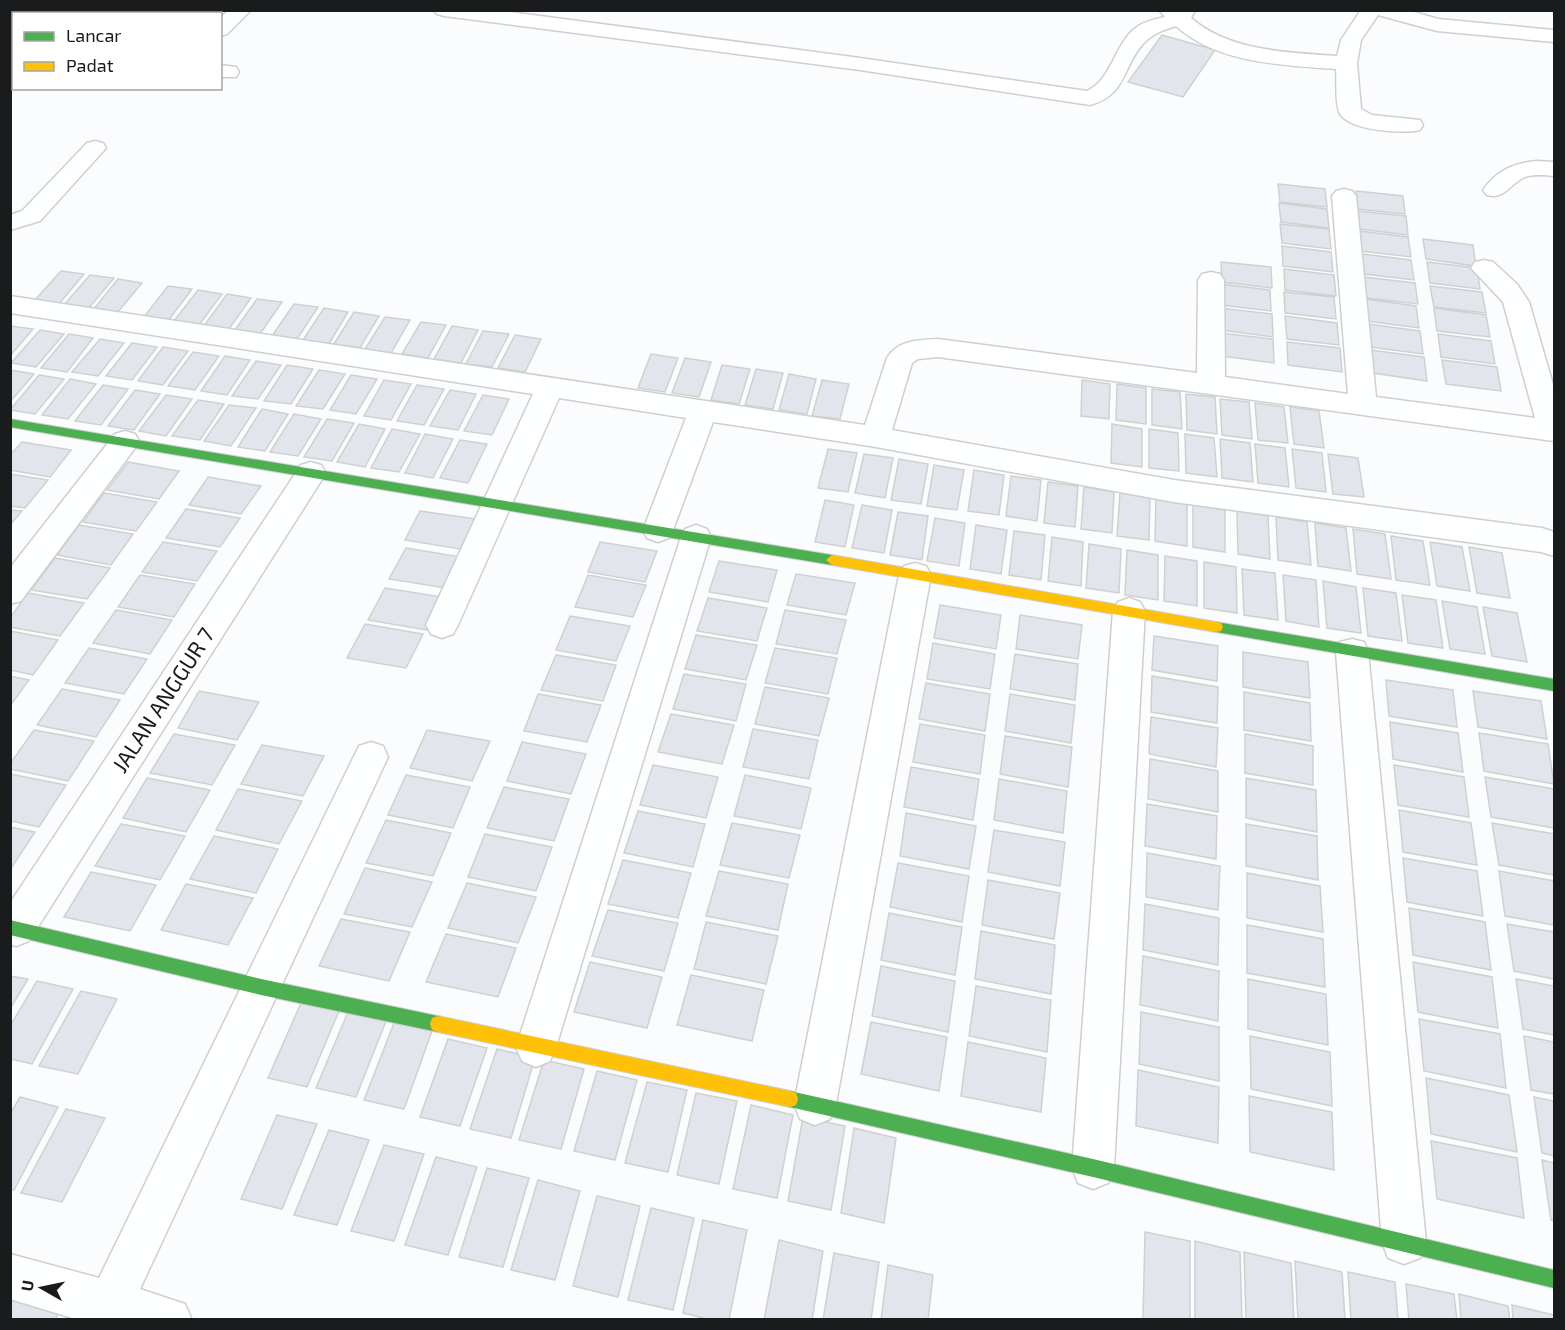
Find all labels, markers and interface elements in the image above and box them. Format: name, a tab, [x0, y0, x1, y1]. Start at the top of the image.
legend	[12, 12, 222, 90]
text: Lancar	[66, 24, 122, 46]
text: Padat	[66, 54, 114, 76]
street label: JALAN ANGGUR 7	[106, 622, 219, 777]
north arrow	[12, 1258, 72, 1318]
text: U	[16, 1279, 37, 1292]

